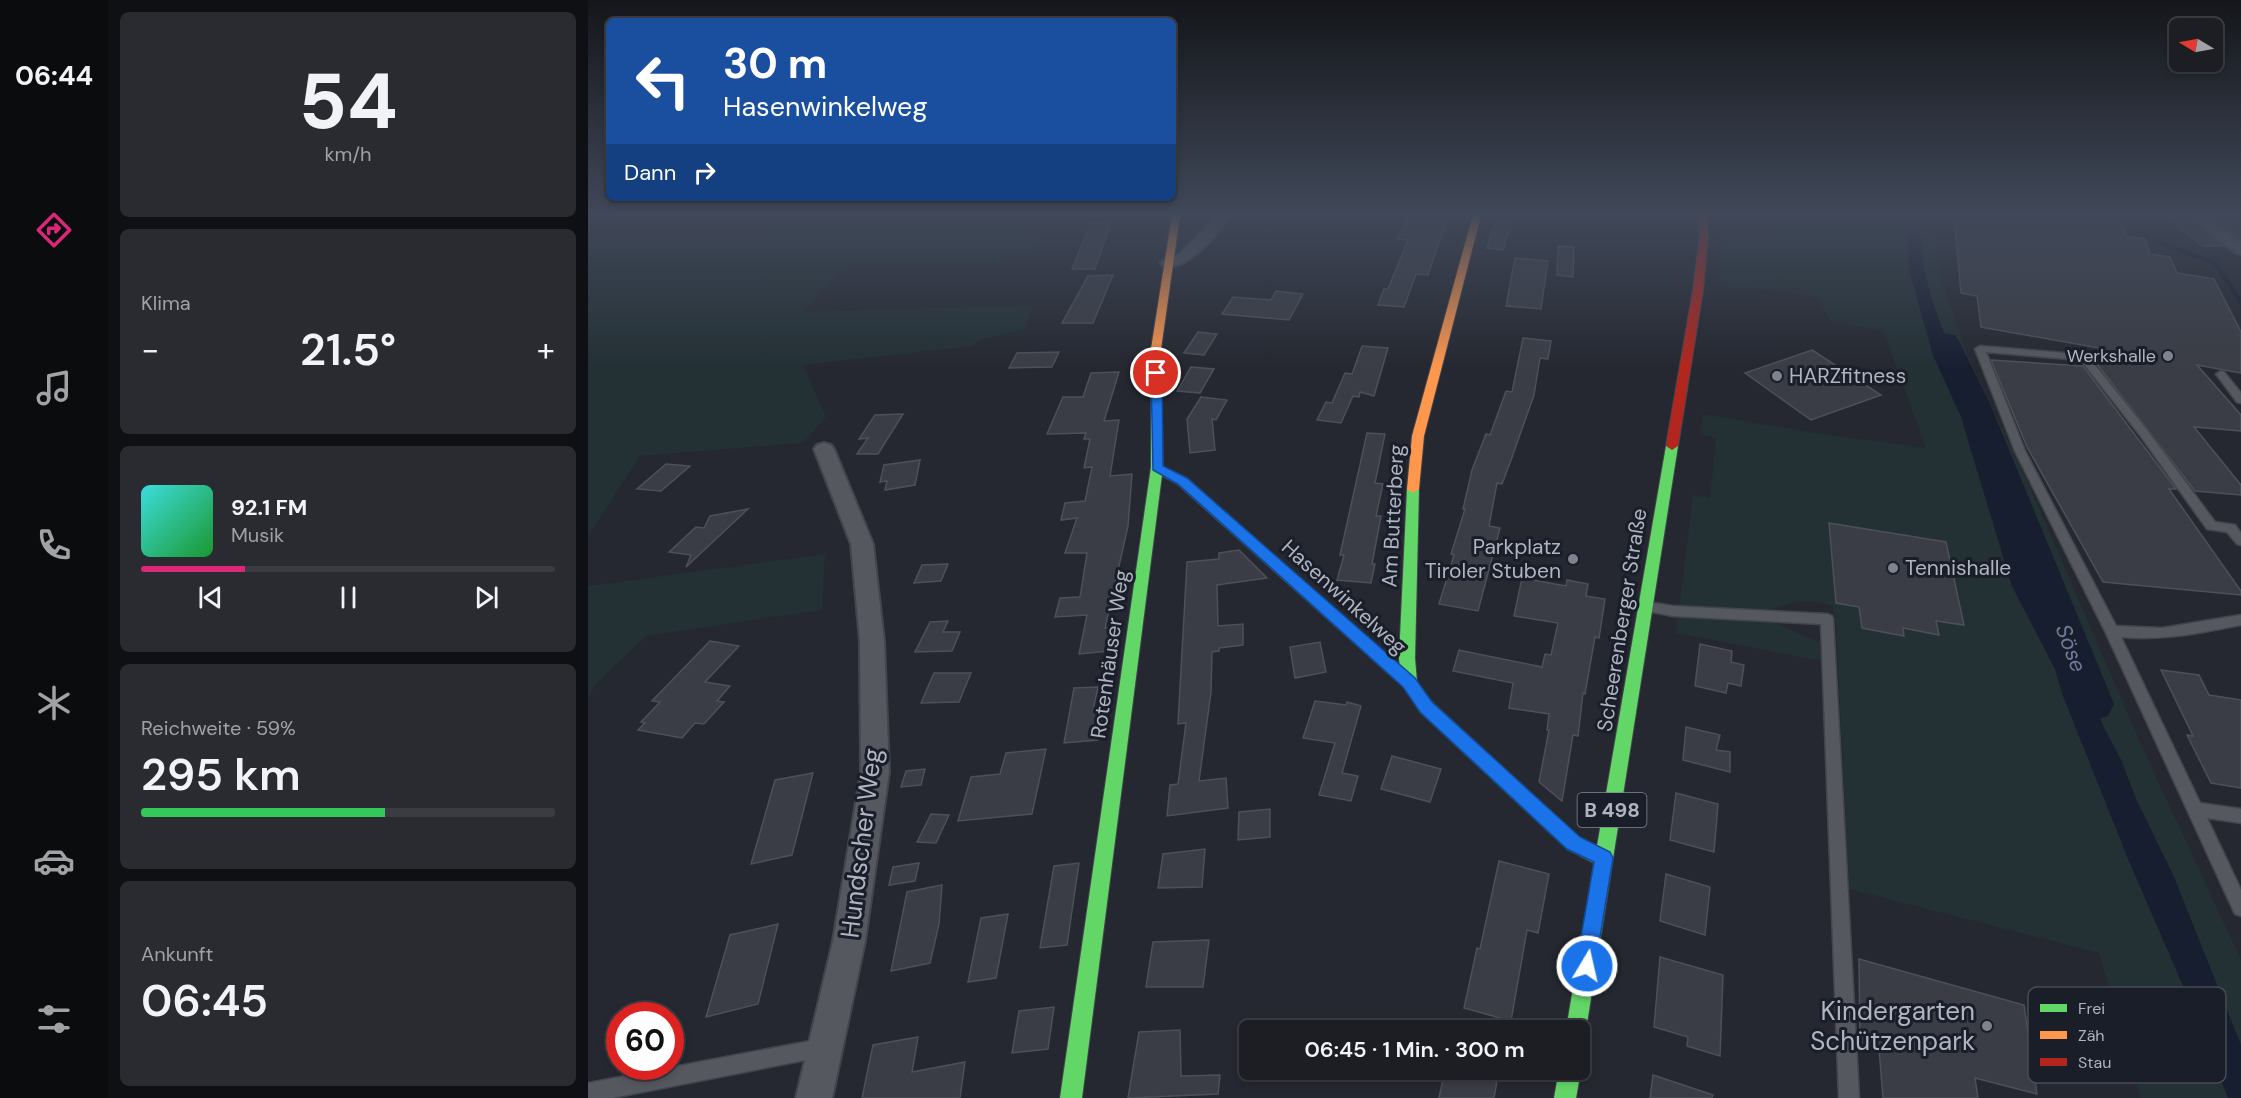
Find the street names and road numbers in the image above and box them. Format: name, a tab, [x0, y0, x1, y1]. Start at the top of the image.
street label: Am Butterberg	[1375, 444, 1411, 588]
street label: Scheerenberger Straße	[1591, 506, 1653, 734]
street label: Hasenwinkelweg	[1276, 533, 1413, 661]
street label: Rotenhäuser Weg	[1084, 568, 1136, 740]
street label: Hundscher Weg	[832, 746, 890, 940]
road number: B 498	[1578, 793, 1646, 827]

